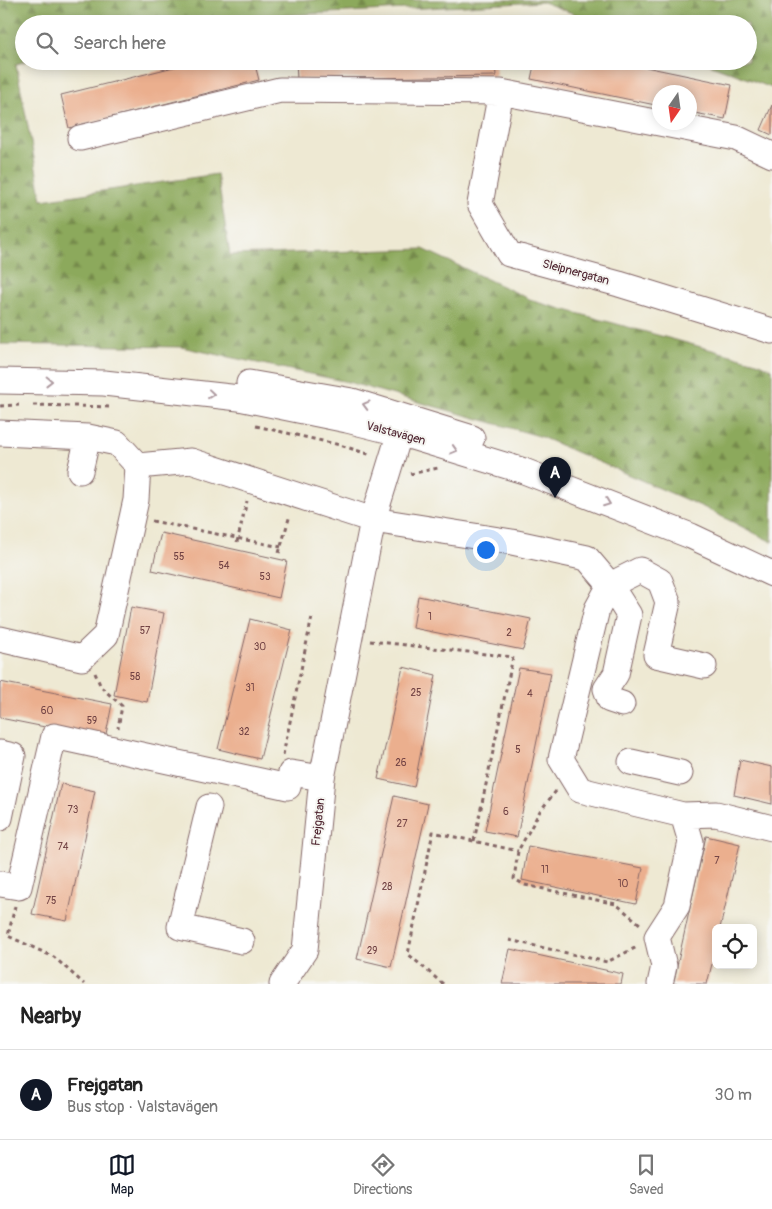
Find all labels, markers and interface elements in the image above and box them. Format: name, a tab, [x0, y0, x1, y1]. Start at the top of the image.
search box	[15, 15, 757, 70]
icon: search	[33, 29, 61, 57]
text: Search here	[73, 31, 166, 55]
north arrow	[652, 85, 697, 130]
street label: Sleipnergatan	[541, 256, 611, 289]
one-way arrow	[45, 376, 53, 387]
one-way arrow	[207, 388, 215, 399]
one-way arrow	[361, 400, 370, 411]
street label: Valstavägen	[364, 418, 427, 449]
one-way arrow	[449, 444, 458, 454]
pin: A	[539, 457, 571, 498]
one-way arrow	[602, 497, 611, 508]
your location	[473, 537, 499, 563]
house number: 55	[174, 551, 184, 563]
house number: 54	[218, 560, 230, 572]
house number: 53	[260, 571, 271, 583]
house number: 1	[428, 611, 432, 623]
house number: 57	[140, 625, 151, 637]
house number: 2	[506, 627, 512, 639]
house number: 30	[254, 641, 266, 653]
house number: 58	[130, 671, 140, 683]
house number: 31	[245, 682, 255, 694]
house number: 25	[410, 687, 422, 699]
house number: 4	[527, 688, 533, 700]
house number: 60	[41, 705, 53, 717]
house number: 59	[87, 715, 97, 727]
house number: 32	[238, 726, 250, 738]
house number: 5	[515, 744, 521, 756]
house number: 26	[395, 757, 407, 769]
street label: Frejgatan	[309, 797, 328, 847]
house number: 73	[68, 804, 79, 816]
house number: 6	[503, 806, 509, 818]
house number: 27	[397, 818, 408, 830]
house number: 74	[57, 841, 69, 853]
house number: 7	[714, 855, 720, 867]
house number: 11	[541, 864, 549, 876]
house number: 10	[618, 878, 629, 890]
house number: 28	[382, 881, 392, 893]
house number: 75	[46, 895, 56, 907]
map controls	[712, 924, 757, 969]
button: locate	[712, 924, 757, 969]
house number: 29	[367, 945, 377, 957]
text: Nearby	[20, 1003, 81, 1030]
text: Frejgatan	[67, 1073, 143, 1097]
text: A	[31, 1085, 41, 1105]
text: 30 m	[714, 1085, 752, 1105]
text: Bus stop · Valstavägen	[67, 1097, 218, 1117]
tab: Map	[108, 1151, 136, 1198]
tab: Directions	[353, 1151, 412, 1198]
tab: Saved	[629, 1151, 664, 1198]

